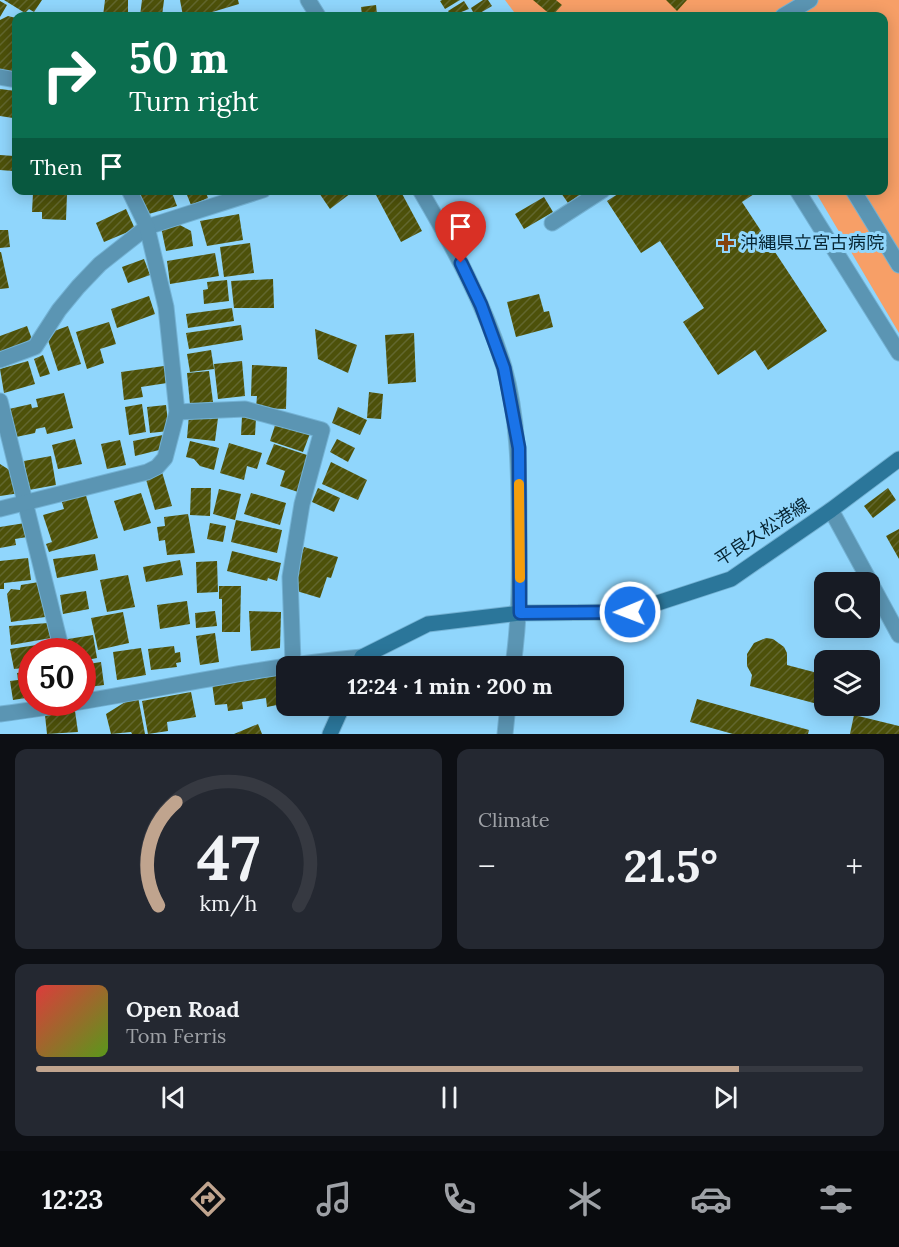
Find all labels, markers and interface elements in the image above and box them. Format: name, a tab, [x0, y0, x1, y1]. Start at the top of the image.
text: 50 m	[129, 31, 228, 85]
icon: right	[30, 36, 108, 114]
text: Turn right	[129, 84, 258, 118]
icon: arrive	[95, 150, 128, 183]
text: Then	[30, 153, 83, 181]
pin	[435, 201, 486, 263]
icon: arrive	[444, 210, 477, 243]
place label: 沖縄県立宮古病院	[740, 231, 884, 254]
marker: 沖縄県立宮古病院	[717, 234, 735, 252]
street label: 平良久松港線	[710, 493, 813, 571]
map controls	[814, 572, 880, 716]
button: search	[814, 572, 880, 638]
position arrow	[598, 580, 662, 644]
speed limit sign: 50	[18, 638, 96, 716]
button: layers	[814, 650, 880, 716]
text: 12:24 · 1 min · 200 m	[348, 672, 552, 700]
text: Climate	[478, 807, 550, 832]
text: 47	[197, 817, 260, 897]
text: 21.5°	[623, 837, 718, 894]
text: −	[478, 845, 496, 887]
text: +	[845, 845, 863, 887]
text: km/h	[200, 889, 258, 917]
text: Open Road	[126, 995, 240, 1023]
text: Tom Ferris	[126, 1023, 226, 1048]
icon: previous	[157, 1081, 190, 1114]
icon: pause	[433, 1081, 466, 1114]
icon: next	[709, 1081, 742, 1114]
icon: directions	[187, 1178, 229, 1220]
icon: music	[313, 1178, 355, 1220]
icon: phone	[438, 1178, 480, 1220]
icon: climate	[564, 1178, 606, 1220]
icon: car	[690, 1178, 732, 1220]
icon: filters	[815, 1178, 857, 1220]
text: 12:23	[42, 1182, 103, 1216]

